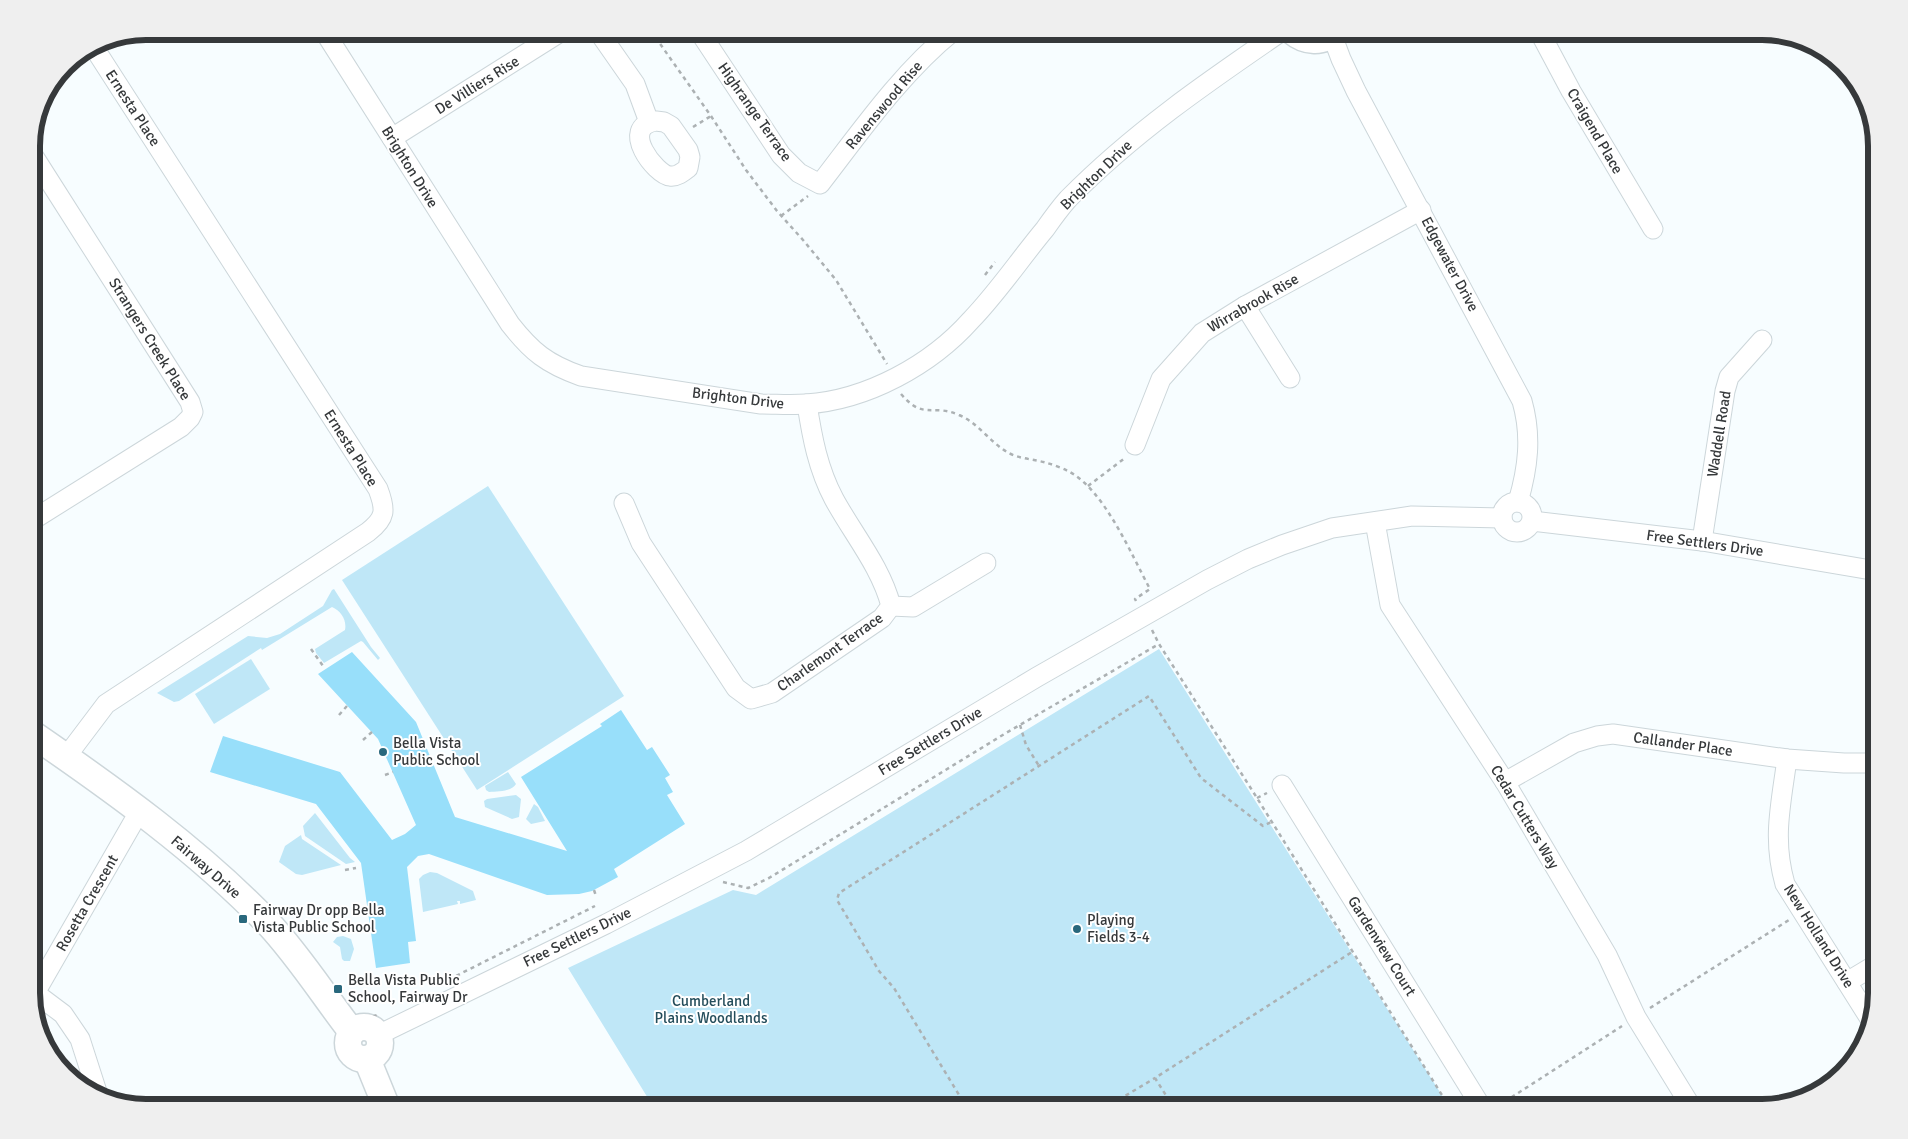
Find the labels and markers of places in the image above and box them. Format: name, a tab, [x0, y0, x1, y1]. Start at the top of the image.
place label: Bella Vista Public School	[393, 734, 480, 769]
marker: Bella Vista Public School	[377, 746, 389, 758]
place label: Fairway Dr opp Bella Vista Public School	[253, 901, 385, 936]
place label: Playing Fields 3-4	[1087, 911, 1150, 946]
marker: Fairway Dr opp Bella Vista Public School	[237, 913, 249, 925]
marker: Playing Fields 3-4	[1071, 923, 1083, 935]
place label: Bella Vista Public School, Fairway Dr	[348, 971, 468, 1006]
marker: Bella Vista Public School, Fairway Dr	[332, 983, 344, 995]

